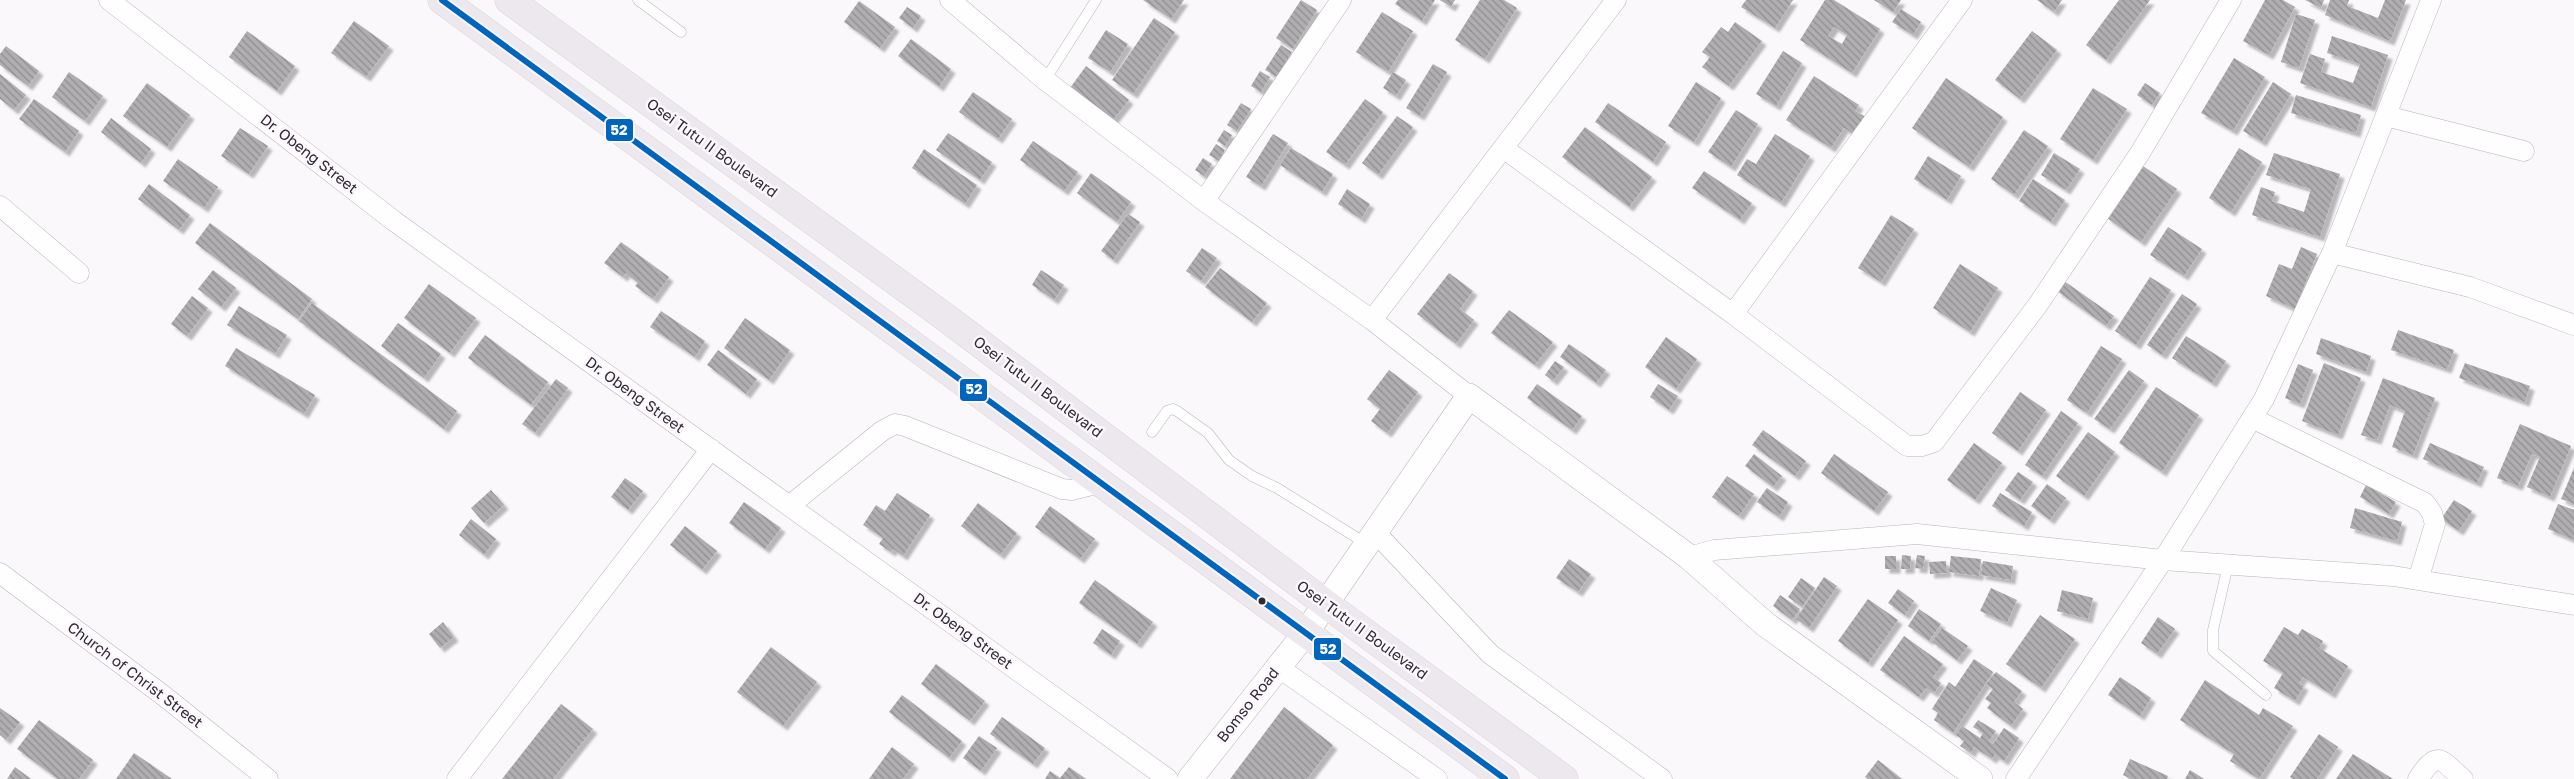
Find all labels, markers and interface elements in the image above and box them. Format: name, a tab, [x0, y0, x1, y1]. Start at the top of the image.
street label: Osei Tutu II Boulevard	[644, 94, 781, 201]
street label: Dr. Obeng Street	[257, 110, 362, 197]
line badge: 52	[605, 118, 634, 142]
text: 52	[610, 121, 628, 138]
street label: Osei Tutu II Boulevard	[970, 332, 1107, 441]
street label: Dr. Obeng Street	[582, 352, 689, 436]
line badge: 52	[959, 378, 988, 402]
text: 52	[965, 380, 983, 397]
street label: Osei Tutu II Boulevard	[1294, 576, 1431, 683]
street label: Dr. Obeng Street	[910, 588, 1017, 672]
unlabelled marker	[1257, 596, 1267, 606]
street label: Church of Christ Street	[64, 617, 207, 731]
line badge: 52	[1313, 637, 1342, 661]
text: 52	[1319, 640, 1337, 657]
street label: Bomso Road	[1212, 663, 1282, 745]

